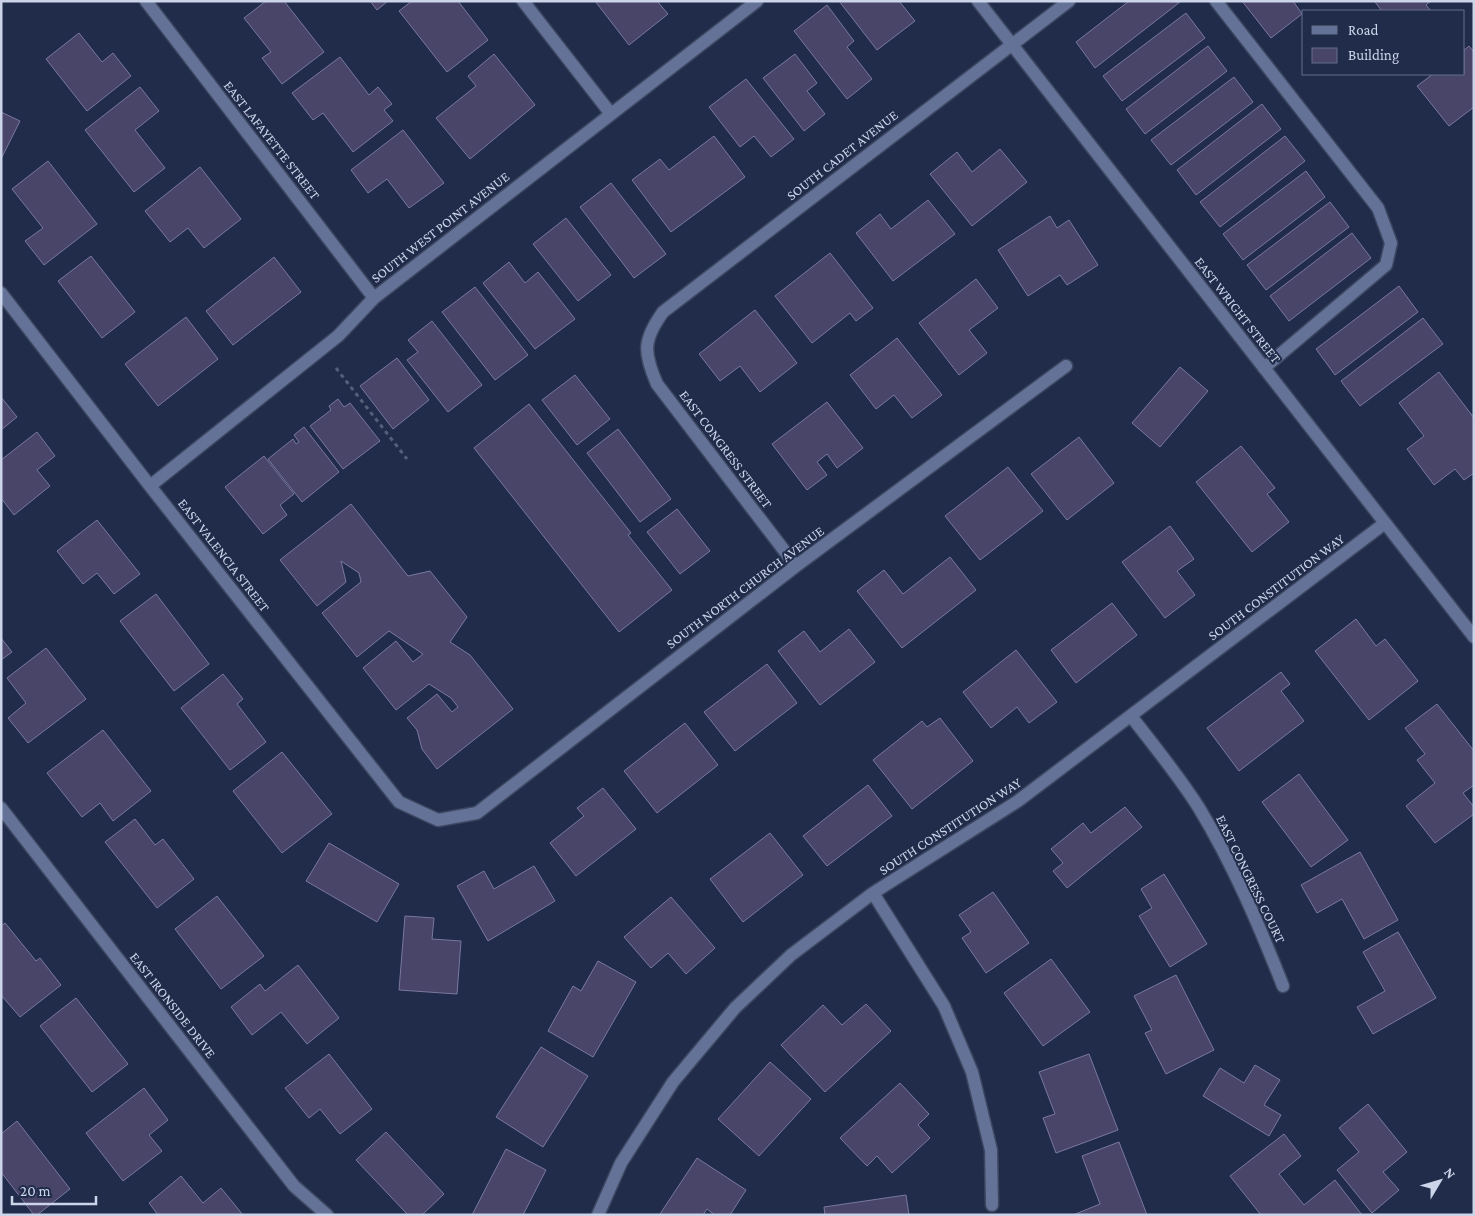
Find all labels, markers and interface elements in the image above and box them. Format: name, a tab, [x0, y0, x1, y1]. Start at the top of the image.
legend	[1302, 10, 1465, 75]
text: Road	[1348, 22, 1379, 38]
text: Building	[1348, 47, 1399, 64]
street label: EAST LAFAYETTE STREET	[221, 77, 324, 203]
street label: SOUTH CADET AVENUE	[783, 106, 901, 203]
street label: SOUTH WEST POINT AVENUE	[368, 168, 513, 286]
street label: EAST WRIGHT STREET	[1192, 254, 1285, 366]
street label: EAST CONGRESS STREET	[676, 387, 776, 511]
street label: EAST VALENCIA STREET	[175, 495, 273, 615]
street label: SOUTH NORTH CHURCH AVENUE	[663, 522, 827, 652]
street label: SOUTH CONSTITUTION WAY	[1205, 530, 1348, 643]
street label: SOUTH CONSTITUTION WAY	[876, 774, 1025, 878]
street label: EAST CONGRESS COURT	[1213, 812, 1289, 946]
street label: EAST IRONSIDE DRIVE	[127, 949, 220, 1061]
north arrow	[1415, 1156, 1465, 1206]
text: N	[1441, 1164, 1460, 1182]
scale bar	[12, 1174, 96, 1206]
text: 20 m	[20, 1183, 51, 1199]

